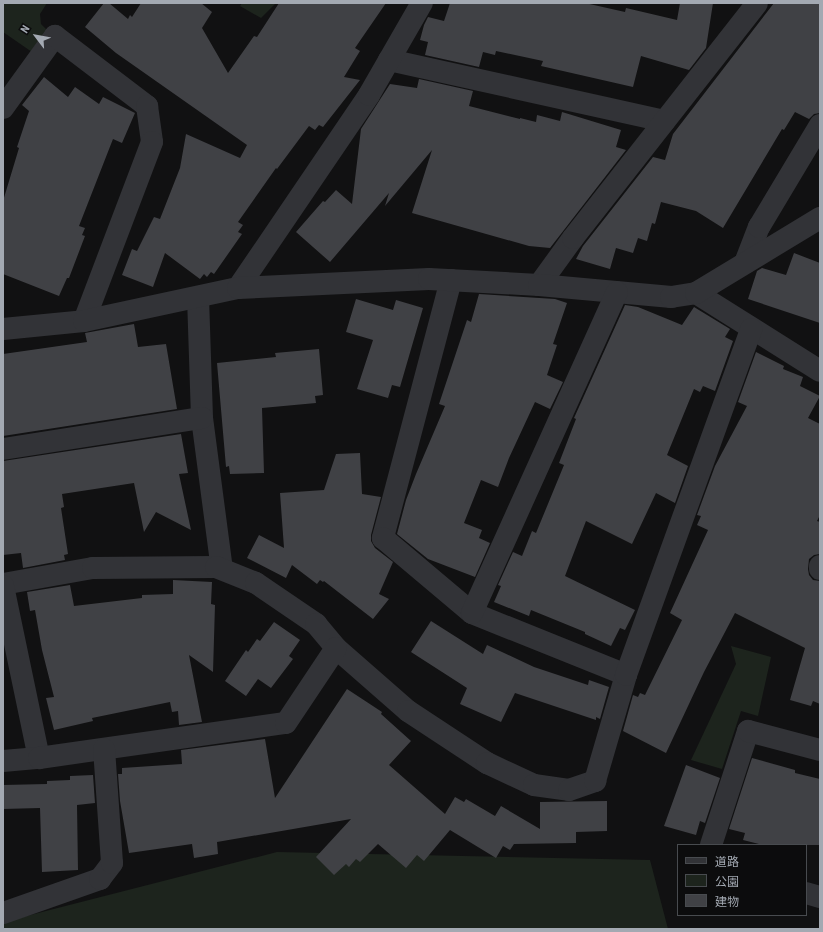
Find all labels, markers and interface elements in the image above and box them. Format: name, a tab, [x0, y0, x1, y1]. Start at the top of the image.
north arrow	[16, 16, 56, 56]
text: N	[18, 23, 33, 36]
legend	[677, 844, 807, 916]
text: 道路	[715, 855, 739, 869]
text: 公園	[715, 875, 739, 889]
text: 建物	[715, 895, 739, 909]

